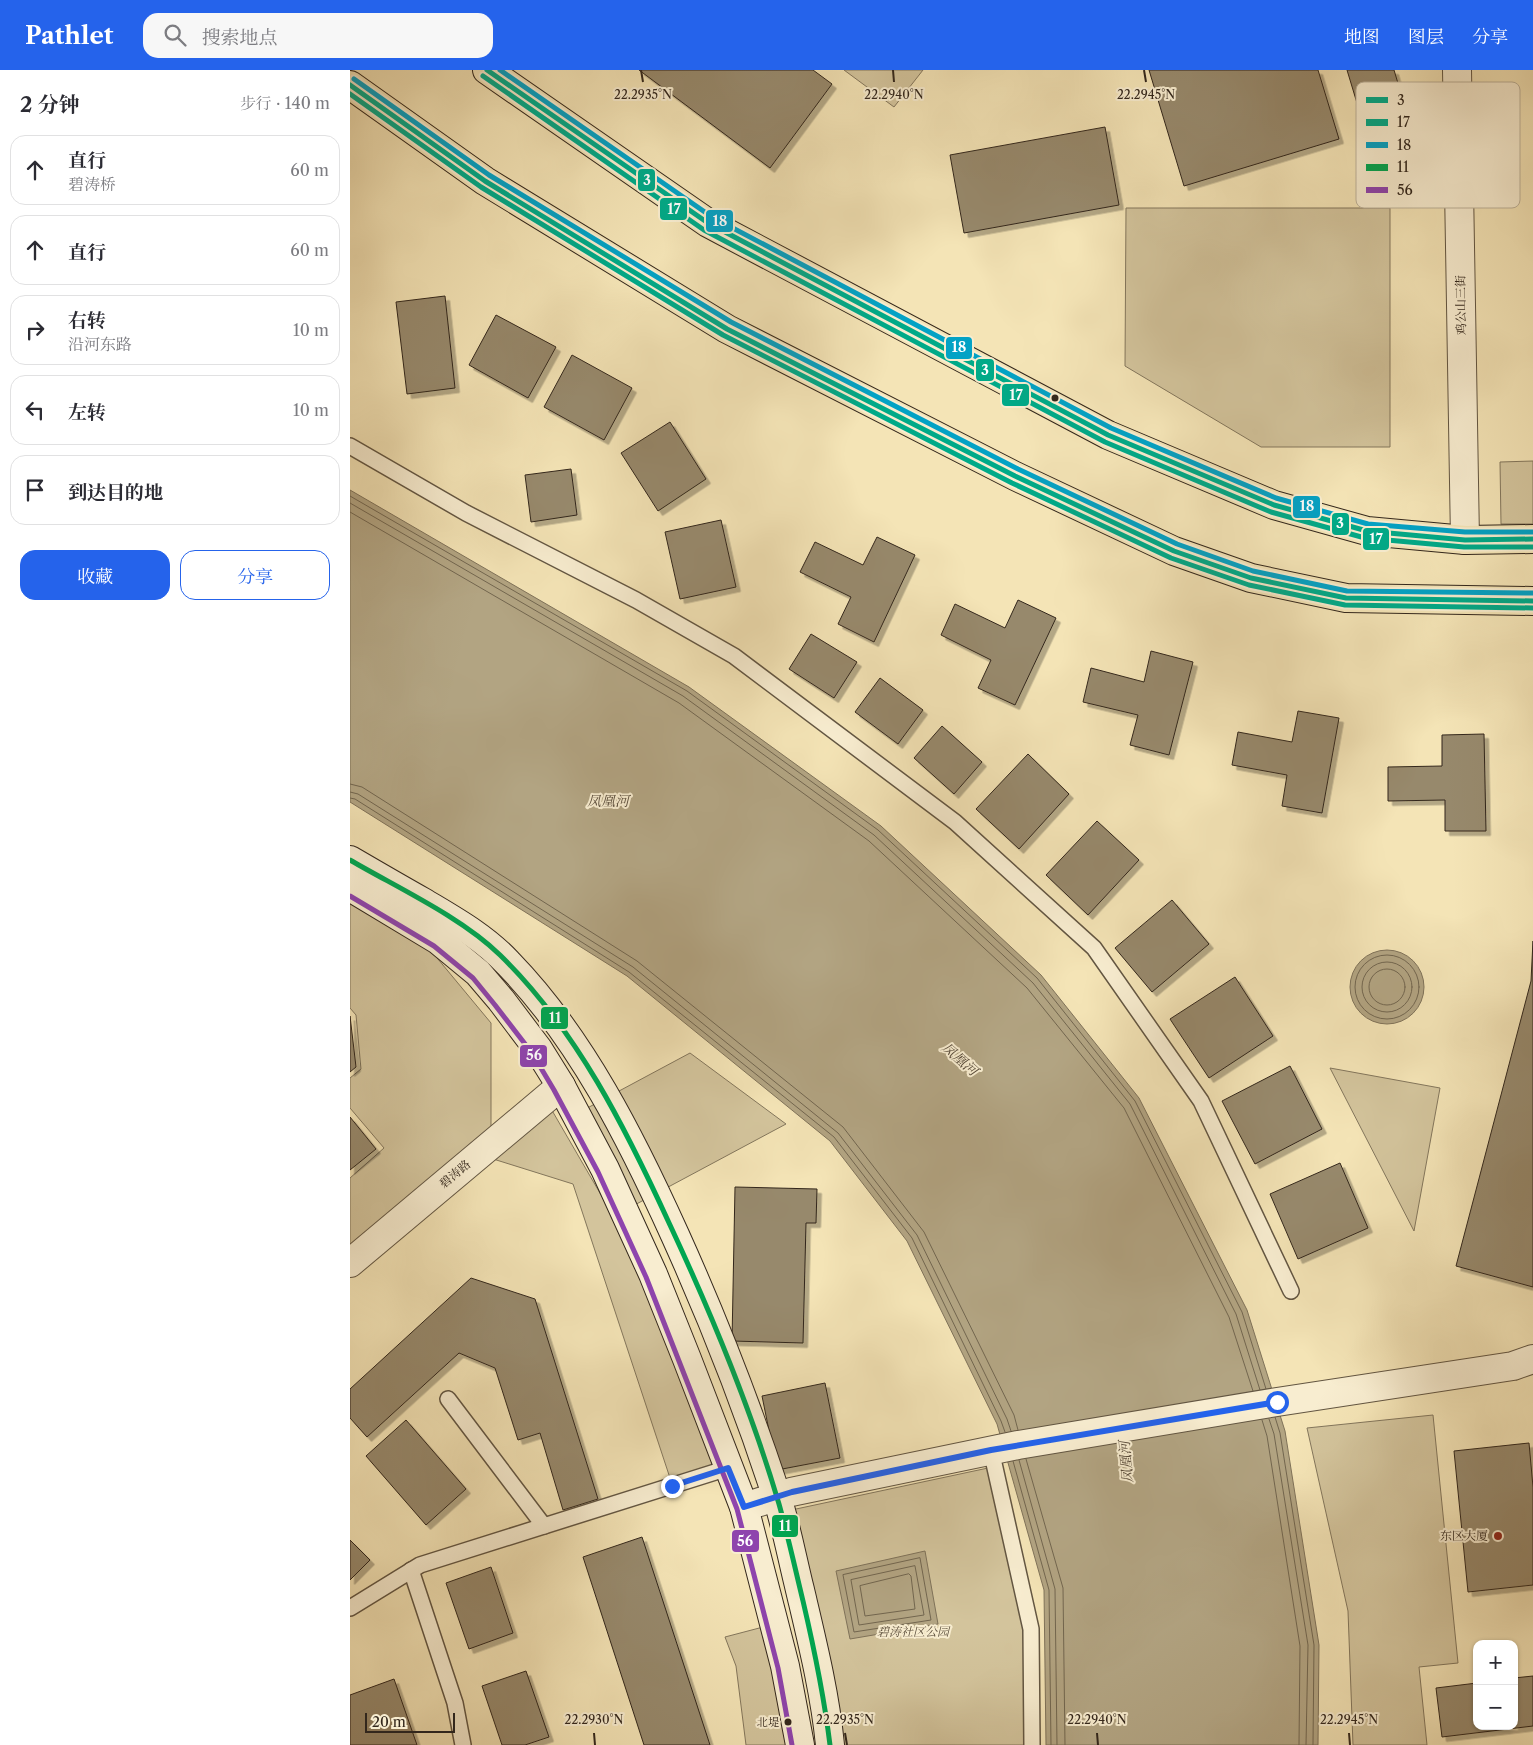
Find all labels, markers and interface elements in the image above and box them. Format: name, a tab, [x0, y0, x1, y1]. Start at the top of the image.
search box	[143, 13, 493, 58]
text: Pathlet	[25, 21, 113, 50]
icon: search	[161, 21, 189, 49]
text: 搜索地点	[201, 26, 277, 49]
text: 地图	[1344, 26, 1380, 48]
text: 图层	[1408, 26, 1444, 48]
text: 分享	[1472, 26, 1508, 48]
legend	[1356, 82, 1520, 208]
text: 22.2935°N	[614, 87, 672, 102]
text: 22.2940°N	[864, 87, 924, 102]
text: 22.2945°N	[1117, 87, 1175, 102]
text: 3	[1397, 91, 1405, 109]
text: 2 分钟	[20, 92, 80, 117]
text: 步行 · 140 m	[240, 93, 330, 113]
text: 17	[1397, 113, 1410, 131]
text: 18	[1397, 136, 1411, 154]
text: 直行	[68, 149, 106, 172]
icon: ahead	[21, 156, 49, 184]
text: 11	[1397, 158, 1409, 176]
text: 60 m	[290, 160, 329, 180]
line badge: 3	[637, 168, 656, 192]
text: 3	[643, 171, 651, 189]
text: 碧涛桥	[68, 174, 116, 194]
text: 56	[1397, 181, 1413, 199]
line badge: 17	[659, 197, 688, 221]
text: 17	[667, 200, 681, 218]
line badge: 18	[705, 209, 734, 233]
text: 18	[713, 212, 727, 230]
icon: ahead	[21, 236, 49, 264]
text: 60 m	[290, 240, 329, 260]
text: 直行	[68, 241, 106, 264]
street label: 鸡公山三街	[1452, 274, 1469, 335]
text: 右转	[68, 309, 106, 332]
icon: right	[21, 316, 49, 344]
text: 10 m	[293, 320, 329, 340]
text: 沿河东路	[68, 334, 132, 354]
line badge: 18	[945, 336, 973, 360]
text: 18	[952, 338, 966, 356]
line badge: 3	[975, 358, 995, 382]
text: 3	[981, 361, 989, 379]
line badge: 17	[1001, 383, 1030, 407]
text: 17	[1009, 386, 1023, 404]
unlabelled marker	[1050, 393, 1060, 403]
icon: left	[21, 396, 49, 424]
text: 10 m	[293, 400, 329, 420]
text: 左转	[68, 401, 106, 424]
icon: arrive	[21, 476, 49, 504]
text: 到达目的地	[68, 481, 163, 504]
line badge: 18	[1292, 495, 1321, 519]
text: 18	[1300, 497, 1314, 515]
line badge: 3	[1331, 512, 1350, 536]
text: 3	[1336, 514, 1344, 532]
line badge: 17	[1362, 527, 1390, 551]
text: 17	[1369, 530, 1383, 548]
button: 收藏	[20, 550, 170, 600]
button: 分享	[180, 550, 330, 600]
water label: 凤凰河	[587, 792, 632, 810]
line badge: 11	[540, 1006, 569, 1030]
text: 11	[549, 1009, 562, 1027]
water label: 凤凰河	[938, 1038, 984, 1082]
line badge: 56	[519, 1044, 548, 1068]
text: 56	[526, 1046, 542, 1064]
street label: 碧涛路	[436, 1156, 473, 1191]
route start	[1266, 1391, 1289, 1414]
water label: 凤凰河	[1115, 1437, 1137, 1484]
route end	[661, 1475, 684, 1498]
line badge: 11	[771, 1514, 799, 1538]
text: 11	[779, 1517, 792, 1535]
place label: 东区大厦	[1440, 1528, 1488, 1543]
line badge: 56	[731, 1529, 760, 1553]
marker: 东区大厦	[1492, 1530, 1504, 1542]
text: 56	[737, 1532, 753, 1550]
park label: 碧涛社区公园	[877, 1624, 951, 1639]
map controls	[1473, 1640, 1518, 1730]
button: +	[1473, 1640, 1518, 1685]
button: −	[1473, 1685, 1518, 1730]
scale bar	[365, 1710, 455, 1733]
text: 22.2930°N	[565, 1712, 624, 1727]
text: 22.2935°N	[816, 1712, 874, 1727]
text: 22.2940°N	[1067, 1712, 1127, 1727]
text: 22.2945°N	[1320, 1712, 1378, 1727]
text: 20 m	[372, 1713, 406, 1731]
place label: 北堤	[757, 1715, 779, 1729]
marker: 北堤	[783, 1717, 793, 1727]

